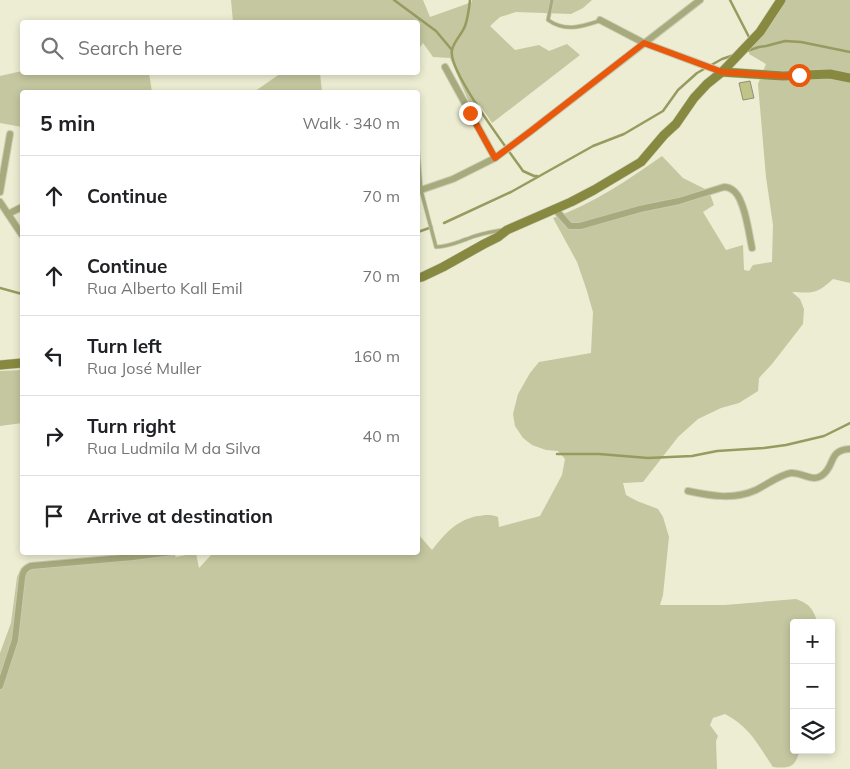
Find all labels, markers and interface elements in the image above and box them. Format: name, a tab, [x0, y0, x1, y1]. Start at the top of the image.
search box	[20, 20, 420, 75]
icon: search	[38, 34, 66, 62]
text: Search here	[78, 36, 182, 60]
route start	[788, 64, 811, 87]
route end	[459, 102, 482, 125]
text: 5 min	[40, 110, 95, 136]
text: Walk · 340 m	[302, 113, 400, 133]
icon: ahead	[40, 182, 68, 210]
text: Continue	[87, 184, 167, 208]
text: 70 m	[363, 186, 400, 206]
text: Continue	[87, 254, 167, 278]
icon: ahead	[40, 262, 68, 290]
text: 70 m	[363, 266, 400, 286]
text: Rua Alberto Kall Emil	[87, 278, 243, 298]
text: Turn left	[87, 334, 162, 358]
icon: left	[40, 342, 68, 370]
text: 160 m	[353, 346, 400, 366]
text: Rua José Muller	[87, 358, 201, 378]
text: Turn right	[87, 414, 176, 438]
icon: right	[40, 422, 68, 450]
text: 40 m	[363, 426, 400, 446]
text: Rua Ludmila M da Silva	[87, 438, 261, 458]
icon: arrive	[40, 502, 68, 530]
text: Arrive at destination	[87, 504, 273, 528]
map controls	[790, 619, 835, 754]
button: +	[790, 619, 835, 664]
button: −	[790, 664, 835, 709]
button: layers	[790, 709, 835, 754]

